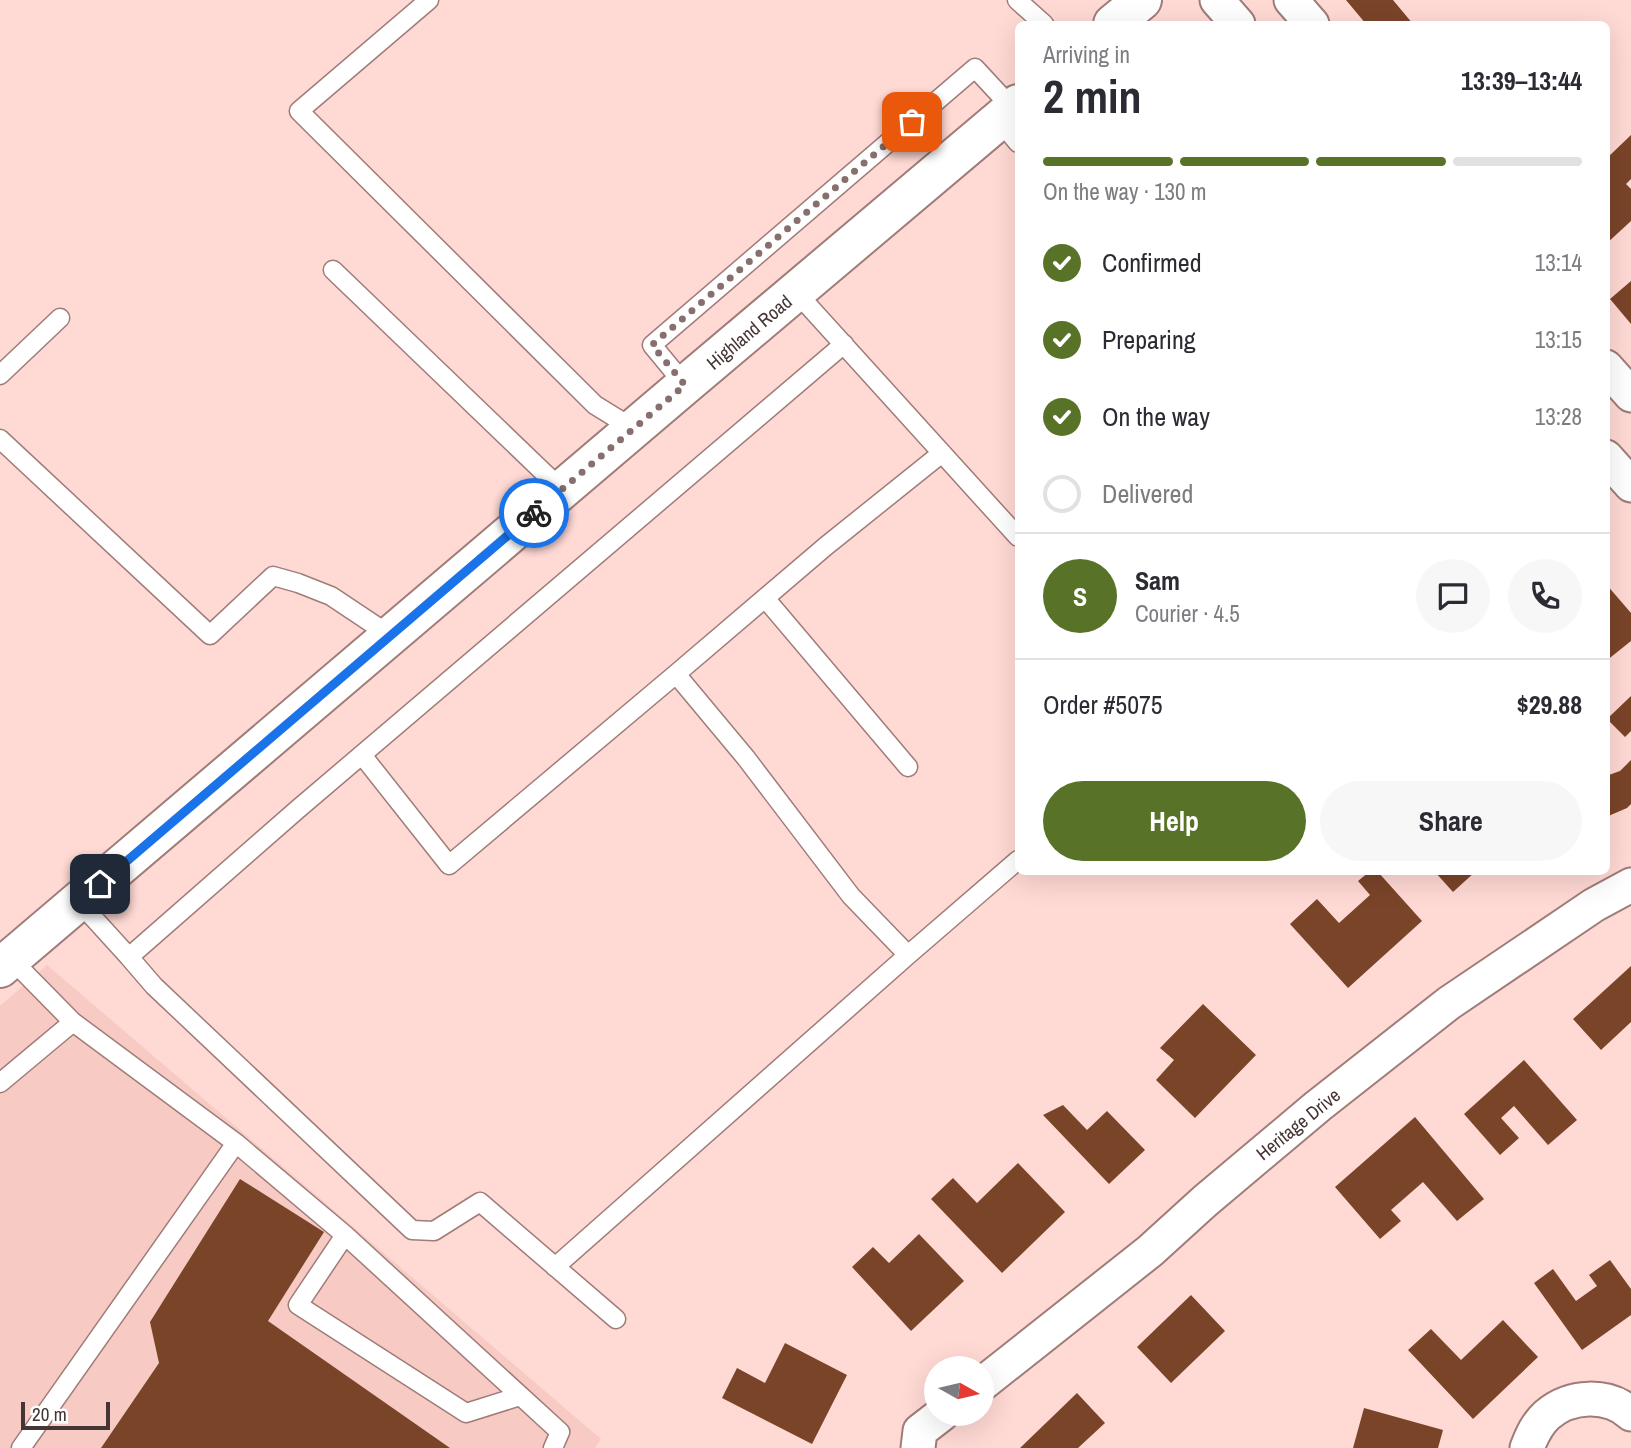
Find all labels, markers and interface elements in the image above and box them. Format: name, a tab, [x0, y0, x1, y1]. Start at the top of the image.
text: Arriving in	[1043, 39, 1130, 70]
text: 13:39–13:44	[1461, 63, 1582, 98]
text: 2 min	[1043, 65, 1142, 127]
pin	[882, 92, 942, 152]
icon: bag	[893, 103, 931, 141]
text: On the way · 130 m	[1043, 176, 1207, 207]
icon: check	[1043, 244, 1081, 282]
text: Confirmed	[1102, 245, 1202, 280]
text: 13:14	[1535, 247, 1582, 278]
street label: Highland Road	[701, 289, 797, 375]
icon: check	[1043, 321, 1081, 359]
text: Preparing	[1102, 322, 1196, 357]
text: 13:15	[1535, 324, 1582, 355]
icon: check	[1043, 398, 1081, 436]
text: On the way	[1102, 399, 1210, 434]
text: 13:28	[1535, 401, 1582, 432]
text: Delivered	[1102, 476, 1193, 511]
courier	[499, 478, 569, 548]
icon: bike	[515, 494, 553, 532]
button: chat	[1416, 559, 1490, 633]
button: phone	[1508, 559, 1582, 633]
text: Sam	[1135, 563, 1180, 598]
text: S	[1073, 579, 1087, 614]
text: Courier · 4.5	[1135, 598, 1240, 629]
text: Order #5075	[1043, 687, 1163, 722]
text: $29.88	[1517, 687, 1582, 722]
button: Help	[1043, 781, 1306, 861]
button: Share	[1320, 781, 1582, 861]
pin	[70, 854, 130, 914]
icon: home	[81, 865, 119, 903]
street label: Heritage Drive	[1250, 1082, 1346, 1166]
north arrow	[924, 1356, 994, 1426]
map controls	[924, 1356, 994, 1426]
scale bar	[21, 1399, 110, 1431]
text: 20 m	[32, 1401, 67, 1427]

